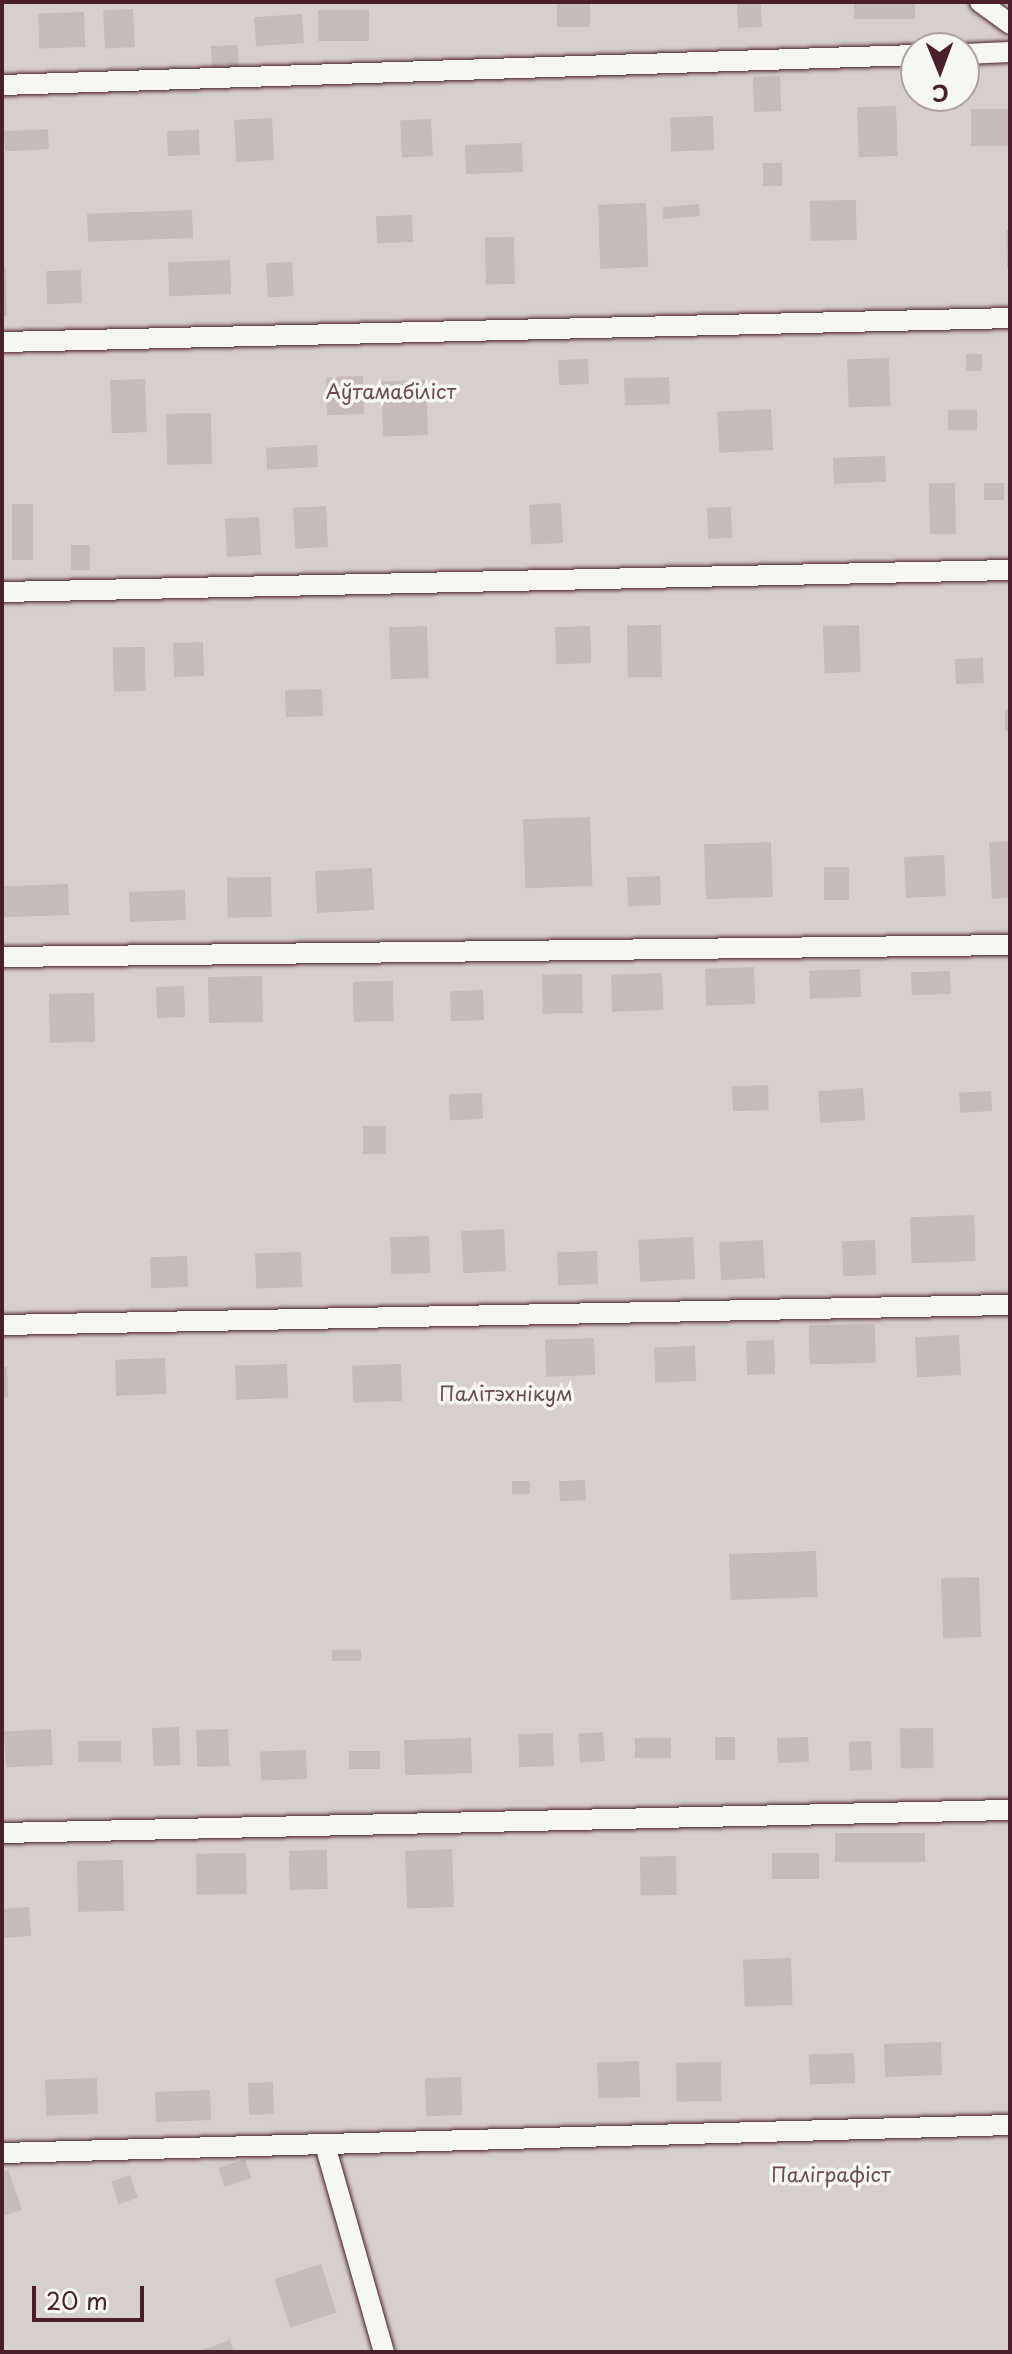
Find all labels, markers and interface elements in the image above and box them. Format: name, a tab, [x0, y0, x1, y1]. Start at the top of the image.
north arrow	[900, 32, 980, 112]
text: С	[932, 78, 949, 111]
park label: Аўтамабіліст	[326, 379, 456, 403]
park label: Палітэхнікум	[439, 1381, 573, 1405]
park label: Паліграфіст	[771, 2162, 891, 2186]
scale bar	[36, 2270, 148, 2320]
text: 20 m	[46, 2282, 108, 2318]

